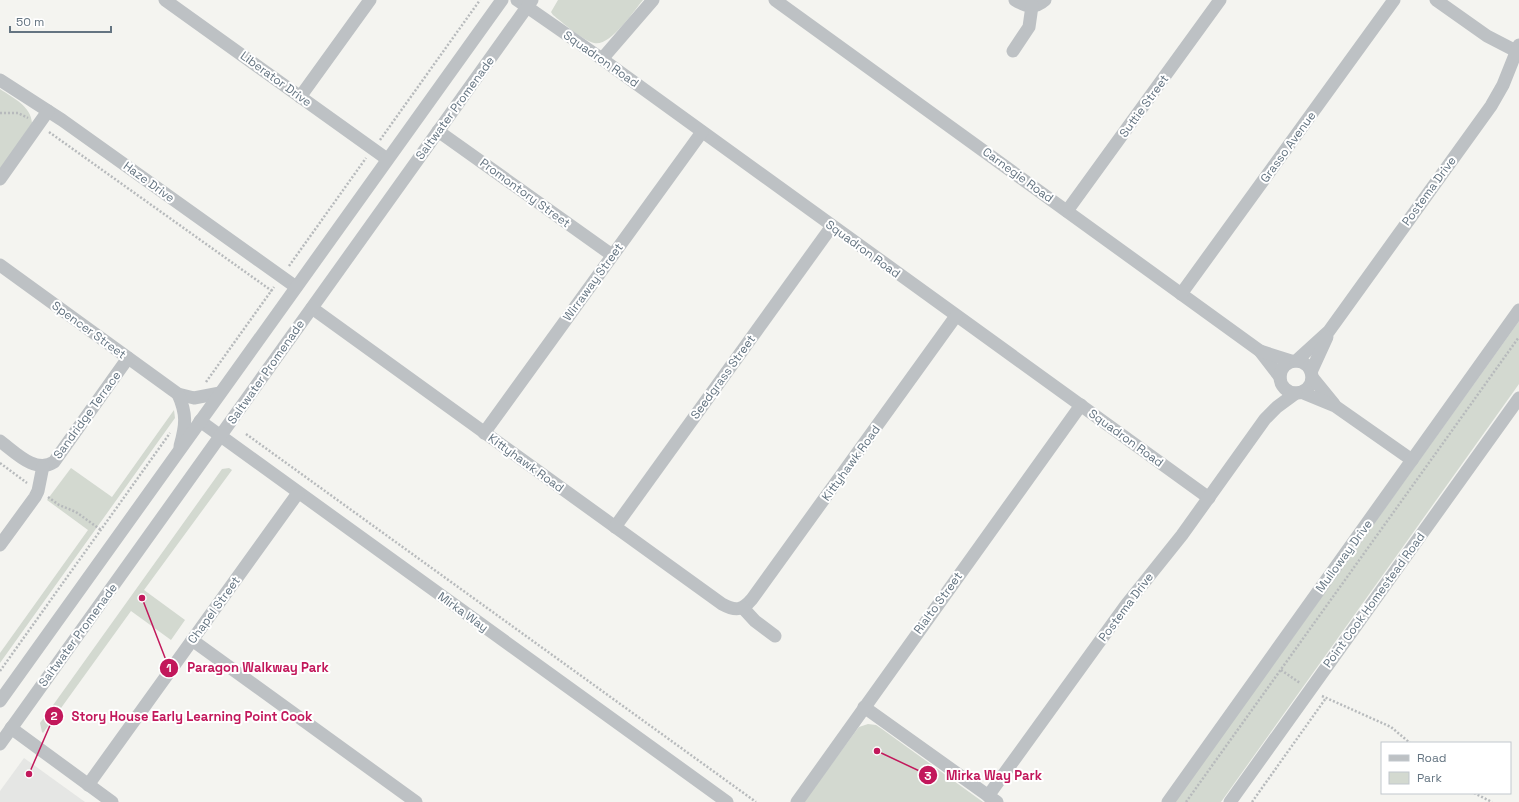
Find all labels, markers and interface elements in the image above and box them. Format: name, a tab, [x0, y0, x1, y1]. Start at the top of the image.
scale bar	[10, 8, 111, 34]
text: 50 m	[16, 14, 44, 30]
street label: Squadron Road	[560, 27, 642, 91]
street label: Liberator Drive	[237, 48, 315, 110]
street label: Saltwater Promenade	[412, 53, 498, 163]
street label: Suttie Street	[1116, 71, 1172, 141]
street label: Grasso Avenue	[1257, 108, 1319, 186]
street label: Carnegie Road	[979, 144, 1057, 206]
street label: Postema Drive	[1398, 153, 1460, 229]
street label: Promontory Street	[477, 155, 573, 231]
street label: Haze Drive	[120, 158, 178, 206]
street label: Squadron Road	[822, 217, 904, 281]
street label: Wirraway Street	[559, 240, 627, 324]
street label: Spencer Street	[49, 298, 129, 362]
street label: Saltwater Promenade	[224, 317, 308, 427]
street label: Seedgrass Street	[687, 332, 759, 422]
street label: Sandridge Terrace	[50, 368, 124, 462]
street label: Squadron Road	[1085, 406, 1167, 470]
street label: Kittyhawk Road	[818, 422, 884, 504]
street label: Kittyhawk Road	[485, 430, 567, 496]
street label: Mulloway Drive	[1312, 516, 1376, 596]
street label: Point Cook Homestead Road	[1319, 529, 1429, 671]
street label: Rialto Street	[910, 569, 966, 637]
street label: Postema Drive	[1095, 569, 1157, 645]
street label: Chapel Street	[184, 573, 244, 647]
street label: Saltwater Promenade	[35, 580, 121, 690]
street label: Mirka Way	[435, 588, 491, 636]
callout: Paragon Walkway Park	[159, 655, 337, 680]
text: Paragon Walkway Park	[187, 659, 329, 676]
text: 1	[166, 660, 172, 676]
callout: Story House Early Learning Point Cook	[44, 703, 321, 728]
text: 2	[50, 708, 58, 724]
text: Story House Early Learning Point Cook	[72, 708, 313, 725]
legend	[1381, 742, 1511, 794]
text: Road	[1417, 750, 1446, 766]
callout: Mirka Way Park	[918, 763, 1050, 788]
text: Mirka Way Park	[946, 767, 1043, 784]
text: 3	[924, 768, 932, 784]
text: Park	[1417, 770, 1442, 786]

